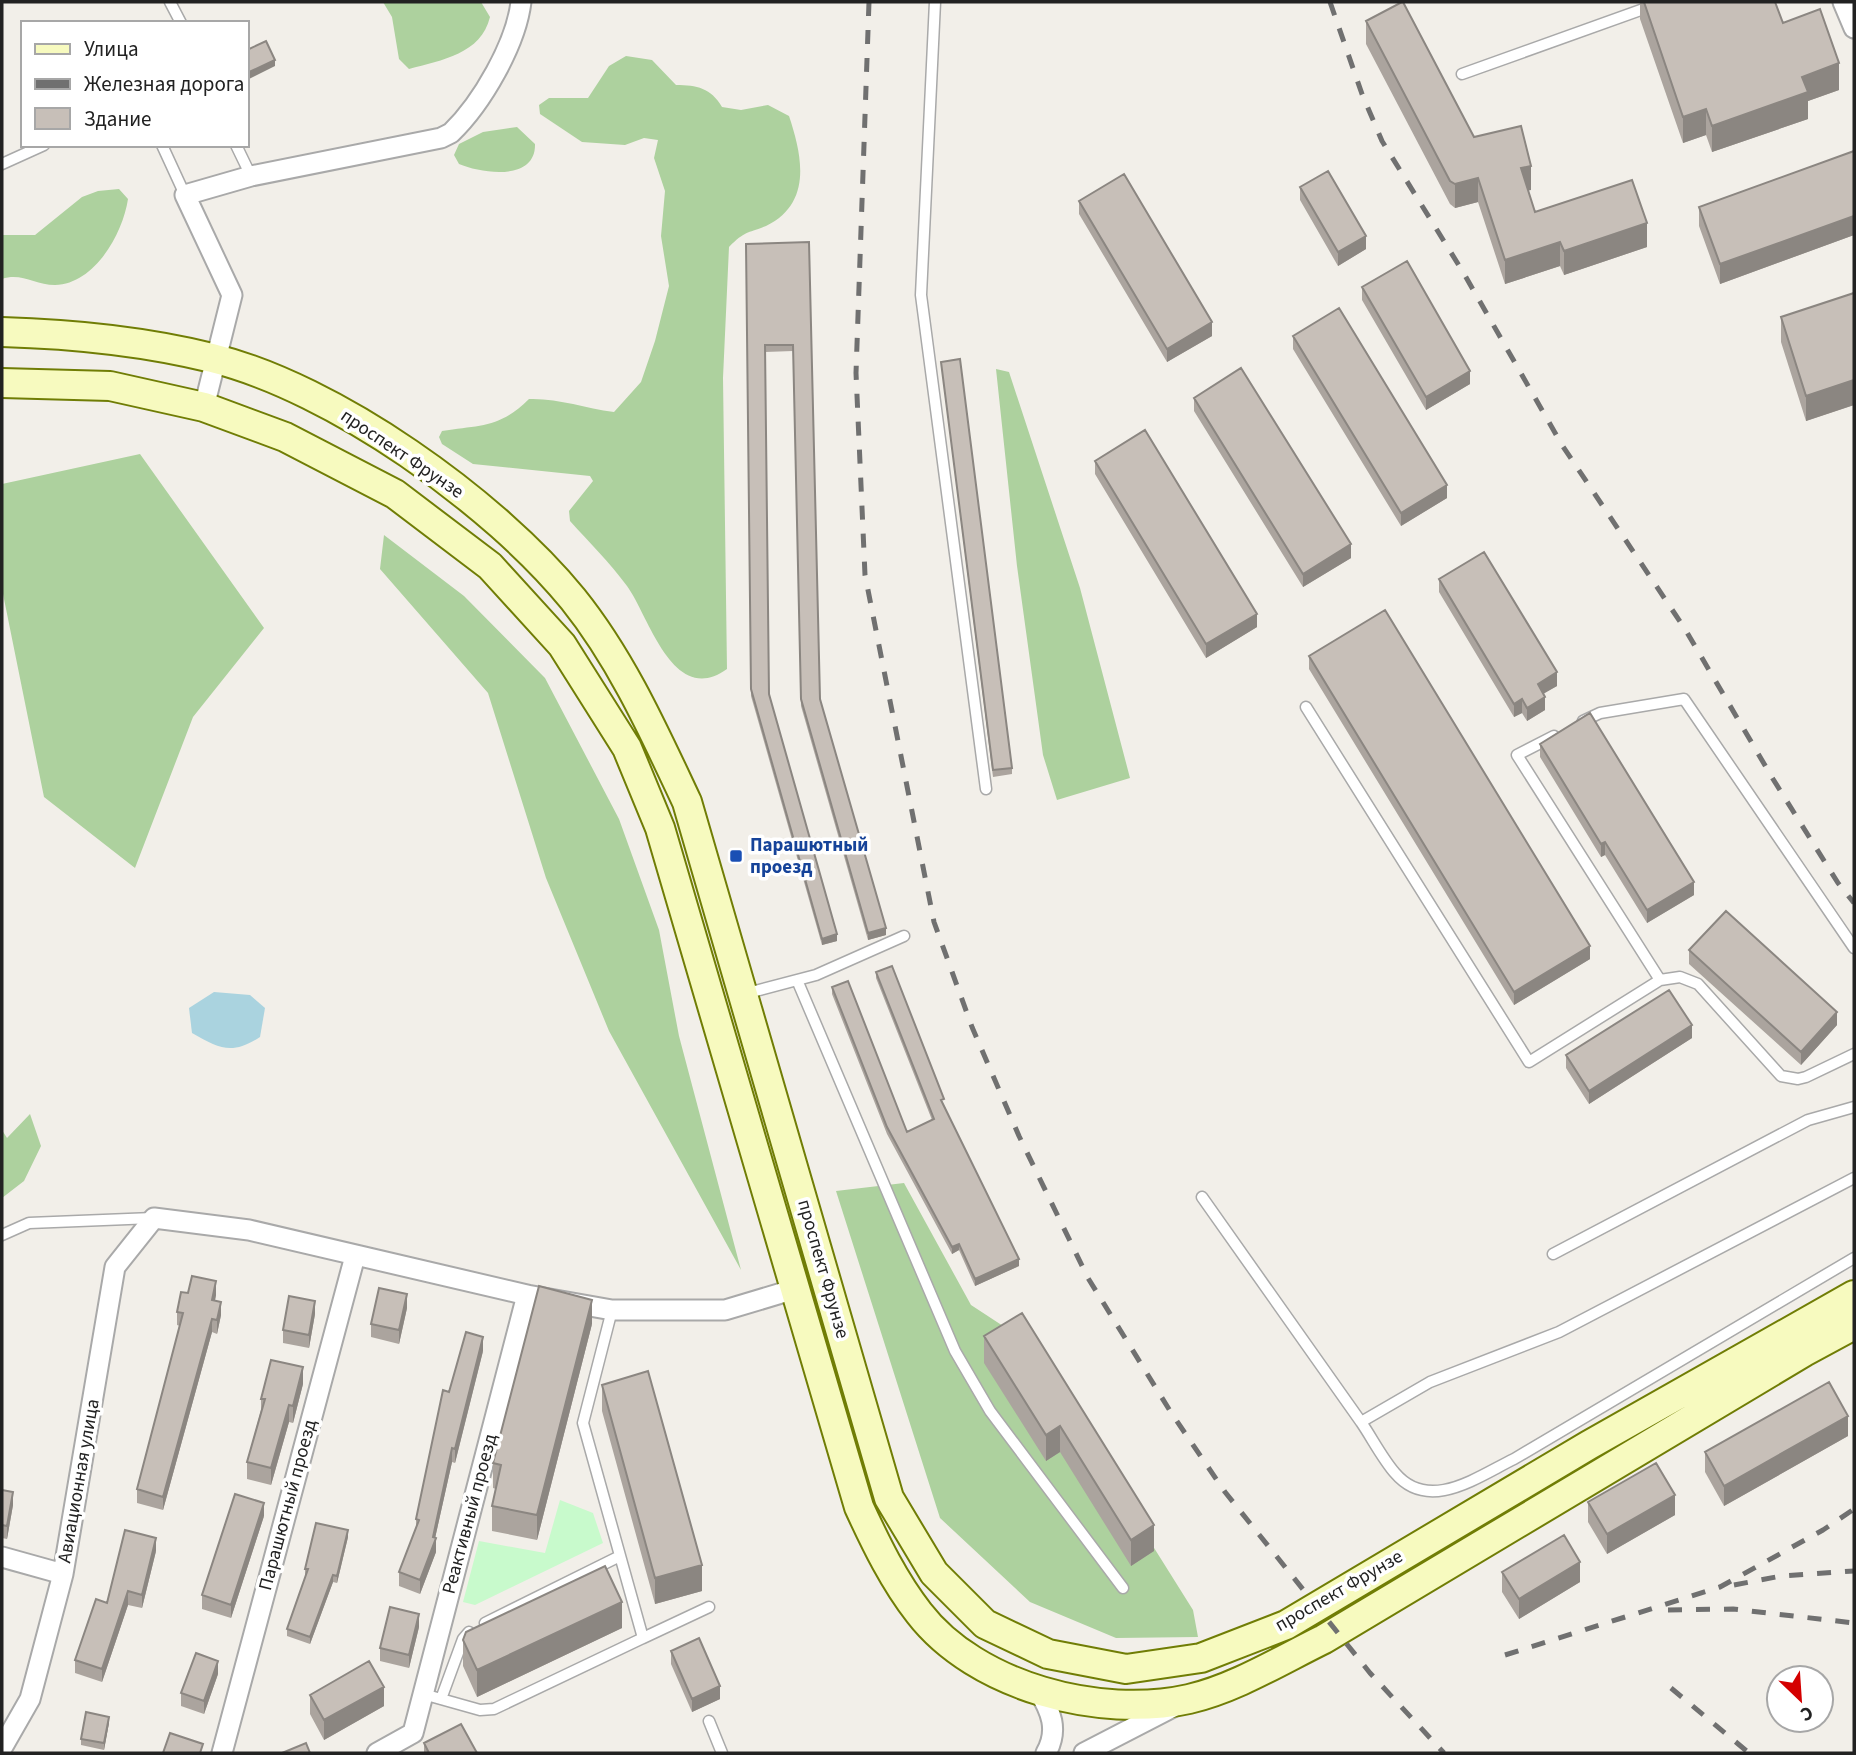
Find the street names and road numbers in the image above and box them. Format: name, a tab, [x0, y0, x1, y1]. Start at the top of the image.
street label: проспект Фрунзе	[335, 403, 469, 505]
street label: проспект Фрунзе	[790, 1196, 856, 1342]
street label: Авиационная улица	[51, 1397, 107, 1565]
street label: Парашютный проезд	[252, 1417, 324, 1593]
street label: Реактивный проезд	[436, 1431, 504, 1597]
street label: проспект Фрунзе	[1270, 1543, 1408, 1639]

